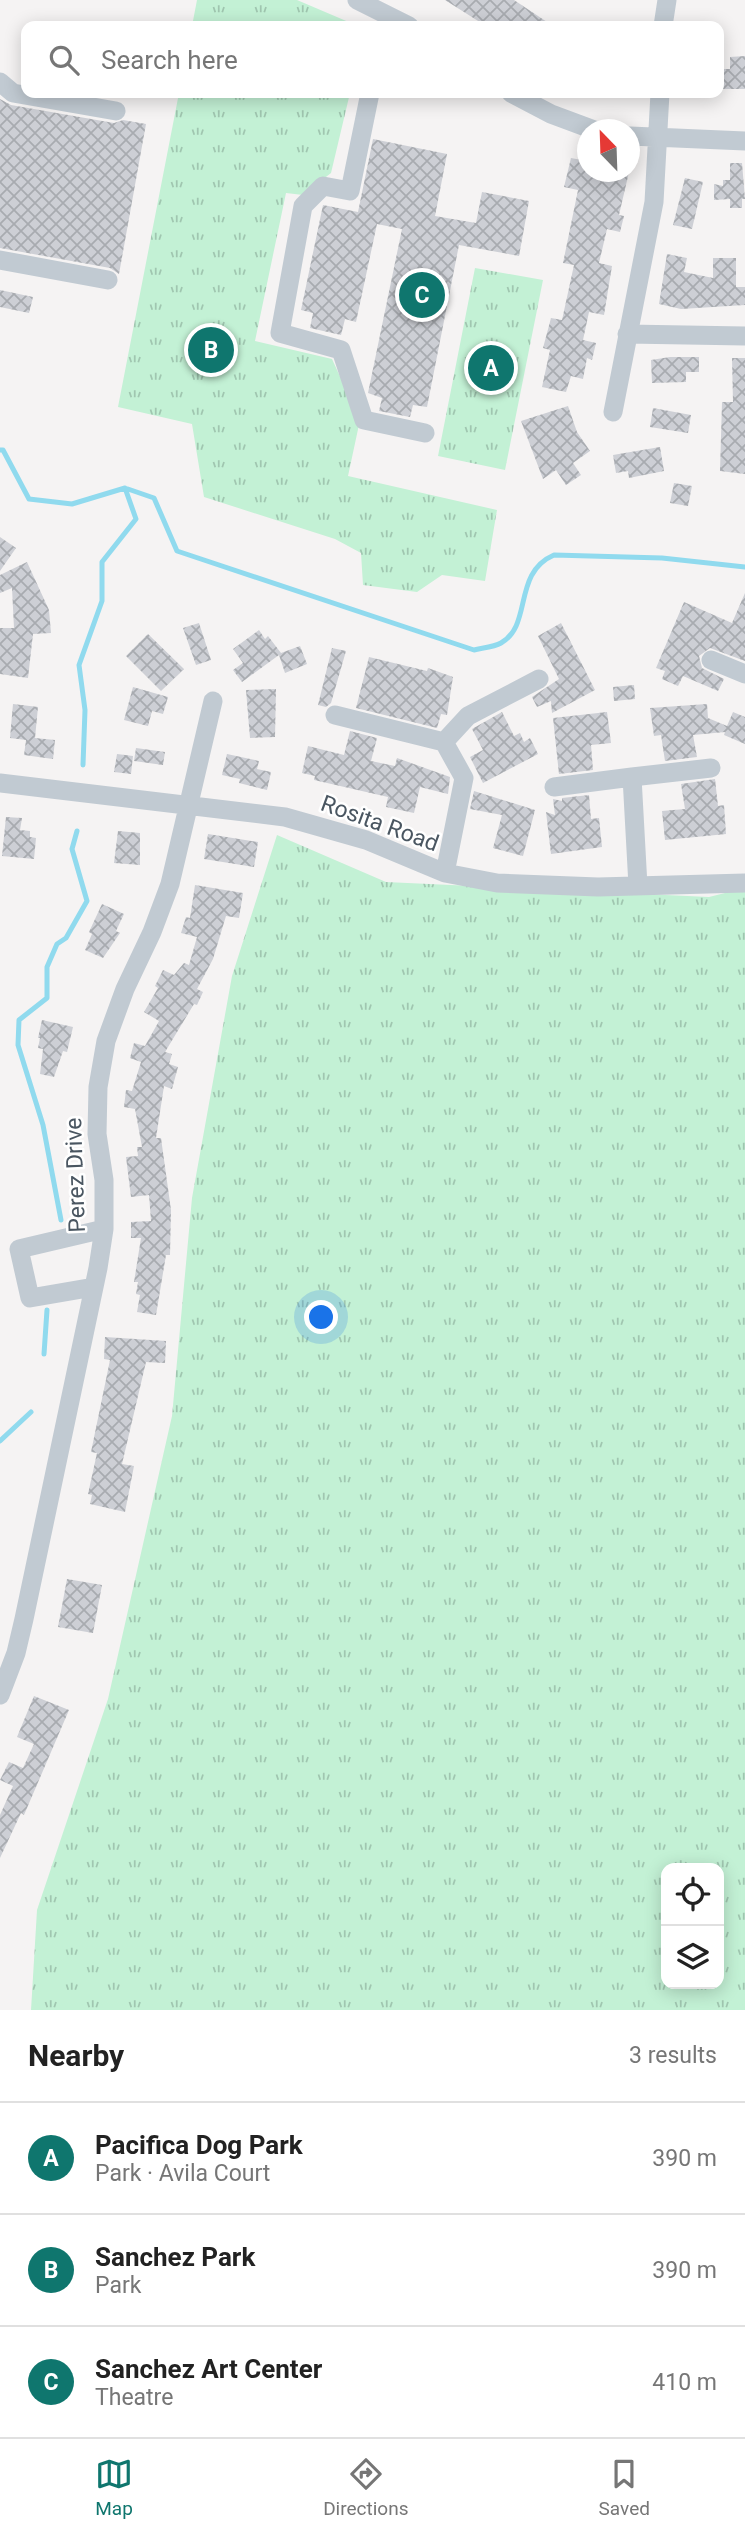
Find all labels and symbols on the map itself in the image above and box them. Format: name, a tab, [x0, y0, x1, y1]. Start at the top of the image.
north arrow	[577, 119, 640, 182]
pin: C	[399, 269, 445, 321]
pin: B	[188, 324, 234, 376]
pin: A	[468, 342, 514, 394]
street label: Rosita Road	[317, 790, 442, 857]
street label: Perez Drive	[60, 1117, 91, 1233]
your location	[304, 1300, 338, 1334]

